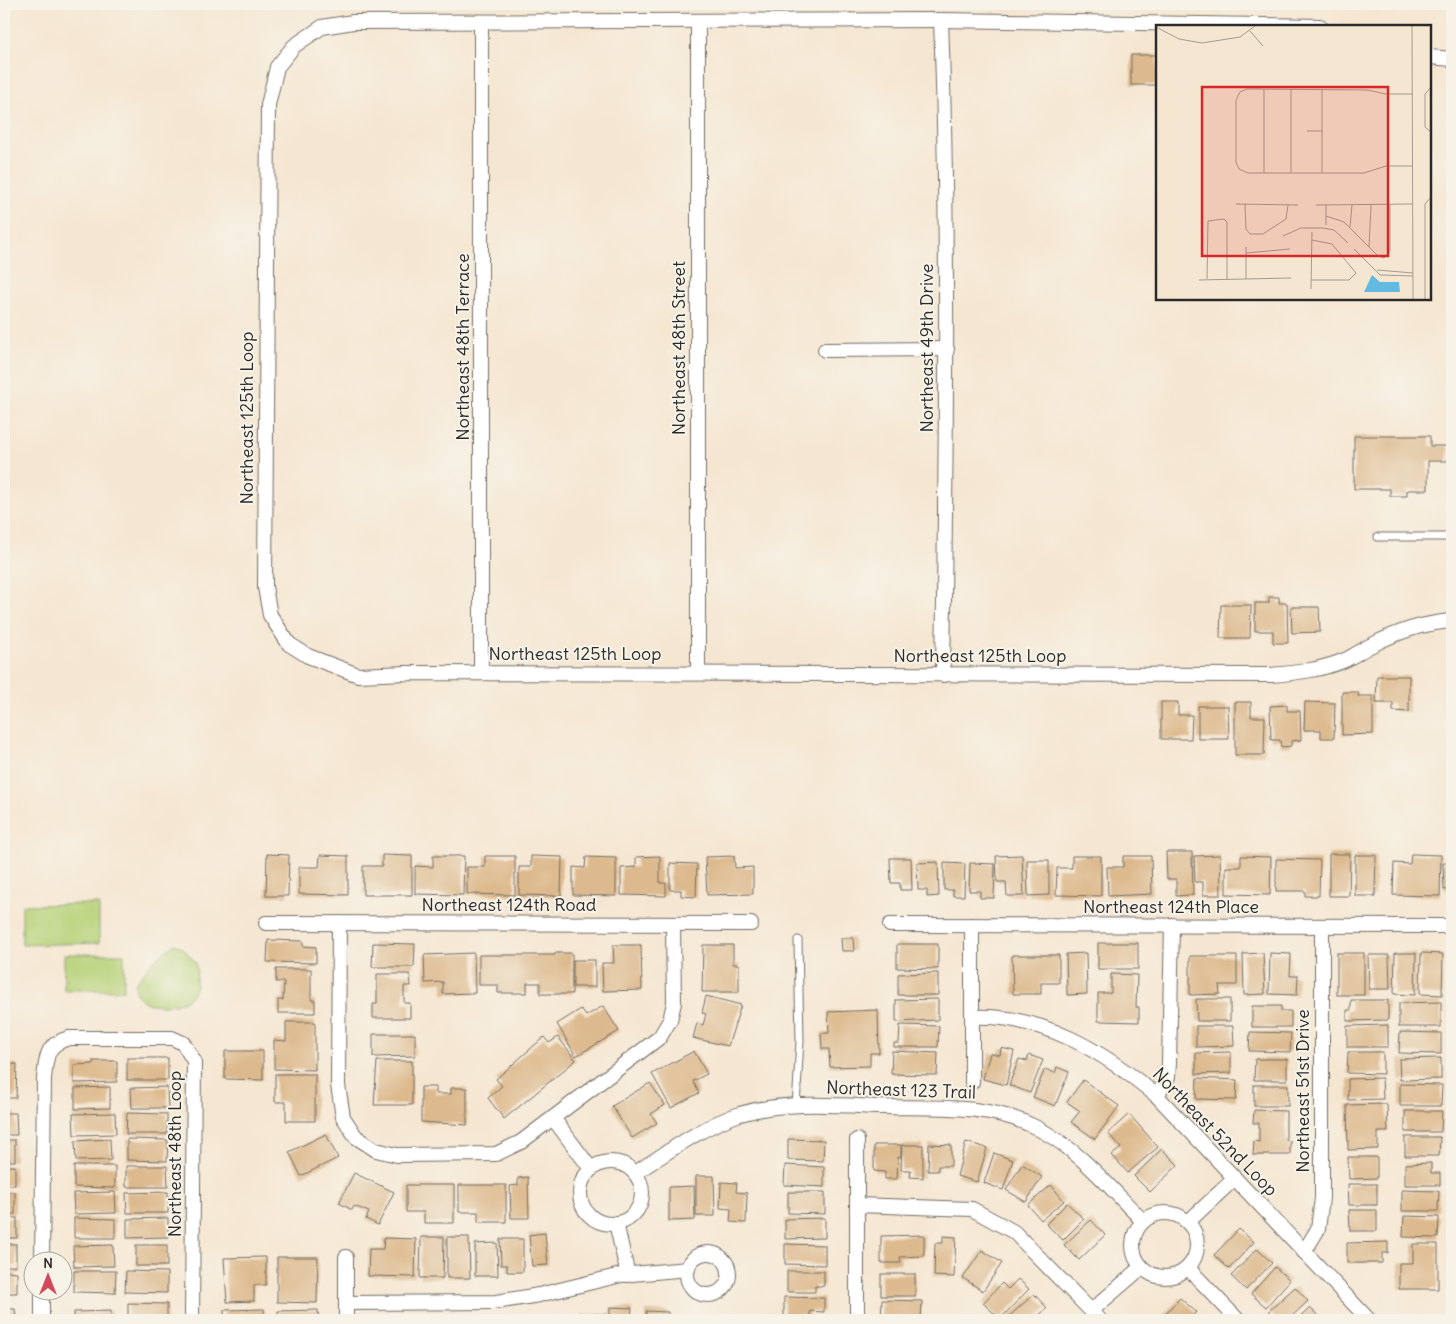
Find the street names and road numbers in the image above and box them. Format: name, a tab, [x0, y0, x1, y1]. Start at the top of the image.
street label: Northeast 48th Terrace	[451, 253, 474, 441]
street label: Northeast 48th Street	[667, 261, 690, 435]
street label: Northeast 49th Drive	[915, 264, 938, 432]
street label: Northeast 125th Loop	[235, 332, 258, 504]
street label: Northeast 125th Loop	[489, 642, 661, 665]
street label: Northeast 125th Loop	[894, 644, 1066, 667]
street label: Northeast 124th Road	[422, 893, 597, 916]
street label: Northeast 124th Place	[1083, 895, 1259, 918]
street label: Northeast 51st Drive	[1291, 1009, 1314, 1173]
street label: Northeast 52nd Loop	[1148, 1062, 1283, 1201]
street label: Northeast 48th Loop	[163, 1071, 186, 1237]
street label: Northeast 123 Trail	[826, 1075, 976, 1104]

